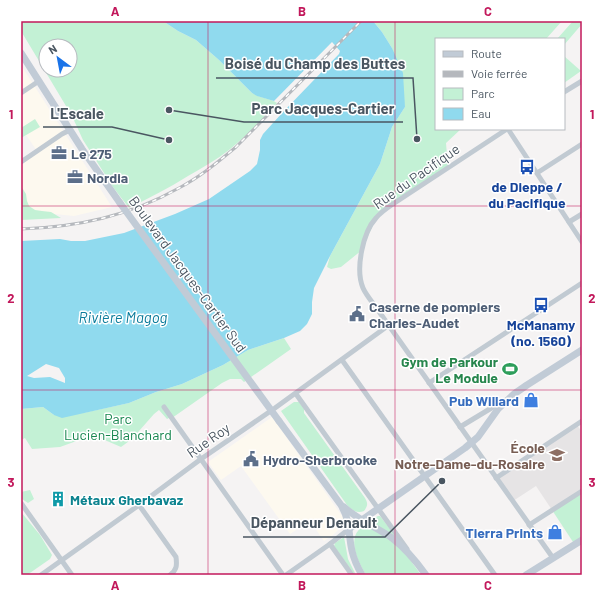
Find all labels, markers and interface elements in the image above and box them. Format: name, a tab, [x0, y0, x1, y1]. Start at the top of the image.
text: A	[111, 3, 120, 19]
text: B	[298, 3, 306, 19]
text: C	[484, 3, 492, 19]
north arrow	[38, 38, 78, 78]
legend	[435, 38, 565, 130]
text: N	[46, 42, 59, 57]
text: Route	[471, 46, 502, 60]
callout: Boisé du Champ des Buttes	[216, 51, 413, 78]
text: Boisé du Champ des Buttes	[225, 54, 406, 72]
text: Voie ferrée	[471, 66, 527, 80]
text: Parc	[471, 86, 495, 100]
callout: Parc Jacques-Cartier	[244, 95, 403, 122]
text: Parc Jacques-Cartier	[252, 99, 395, 117]
callout: L'Escale	[43, 100, 112, 127]
text: L'Escale	[50, 104, 104, 122]
text: 1	[9, 106, 13, 122]
text: Eau	[471, 106, 491, 120]
text: 1	[590, 106, 594, 122]
street label: Rue du Pacifique	[369, 140, 463, 212]
office icon: Le 275	[50, 144, 68, 162]
place label: Le 275	[71, 145, 112, 162]
bus stop icon: de Dieppe / du Pacifique	[518, 158, 536, 176]
office icon: Nordia	[66, 168, 84, 186]
place label: Nordia	[87, 169, 128, 186]
place label: de Dieppe / du Pacifique	[488, 178, 566, 211]
street label: Boulevard Jacques-Cartier Sud	[126, 193, 250, 355]
text: 2	[7, 290, 15, 306]
text: 2	[588, 290, 596, 306]
bus stop icon: McManamy (no. 1560)	[532, 296, 550, 314]
place label: Caserne de pompiers Charles-Audet	[369, 298, 500, 331]
public building icon: Caserne de pompiers Charles-Audet	[348, 305, 366, 323]
water label: Rivière Magog	[79, 308, 168, 326]
place label: McManamy (no. 1560)	[507, 316, 575, 349]
place label: Gym de Parkour Le Module	[401, 353, 499, 386]
sports icon: Gym de Parkour Le Module	[501, 360, 519, 378]
shop icon: Pub Willard	[522, 391, 540, 409]
place label: Pub Willard	[449, 392, 519, 409]
park label: Parc Lucien-Blanchard	[64, 410, 172, 443]
street label: Rue Roy	[183, 419, 233, 461]
place label: École Notre-Dame-du-Rosaire	[395, 439, 545, 472]
school or university icon: École Notre-Dame-du-Rosaire	[548, 446, 566, 464]
public building icon: Hydro-Sherbrooke	[242, 450, 260, 468]
place label: Hydro-Sherbrooke	[263, 451, 377, 468]
text: 3	[7, 474, 15, 490]
text: 3	[588, 474, 596, 490]
building icon: Métaux Gherbavaz	[49, 490, 67, 508]
place label: Métaux Gherbavaz	[70, 491, 184, 508]
callout: Dépanneur Denault	[243, 510, 385, 537]
text: Dépanneur Denault	[251, 513, 378, 531]
shop icon: Tierra Prints	[546, 523, 564, 541]
place label: Tierra Prints	[466, 524, 543, 541]
text: A	[111, 577, 120, 593]
text: B	[298, 577, 306, 593]
text: C	[484, 577, 492, 593]

